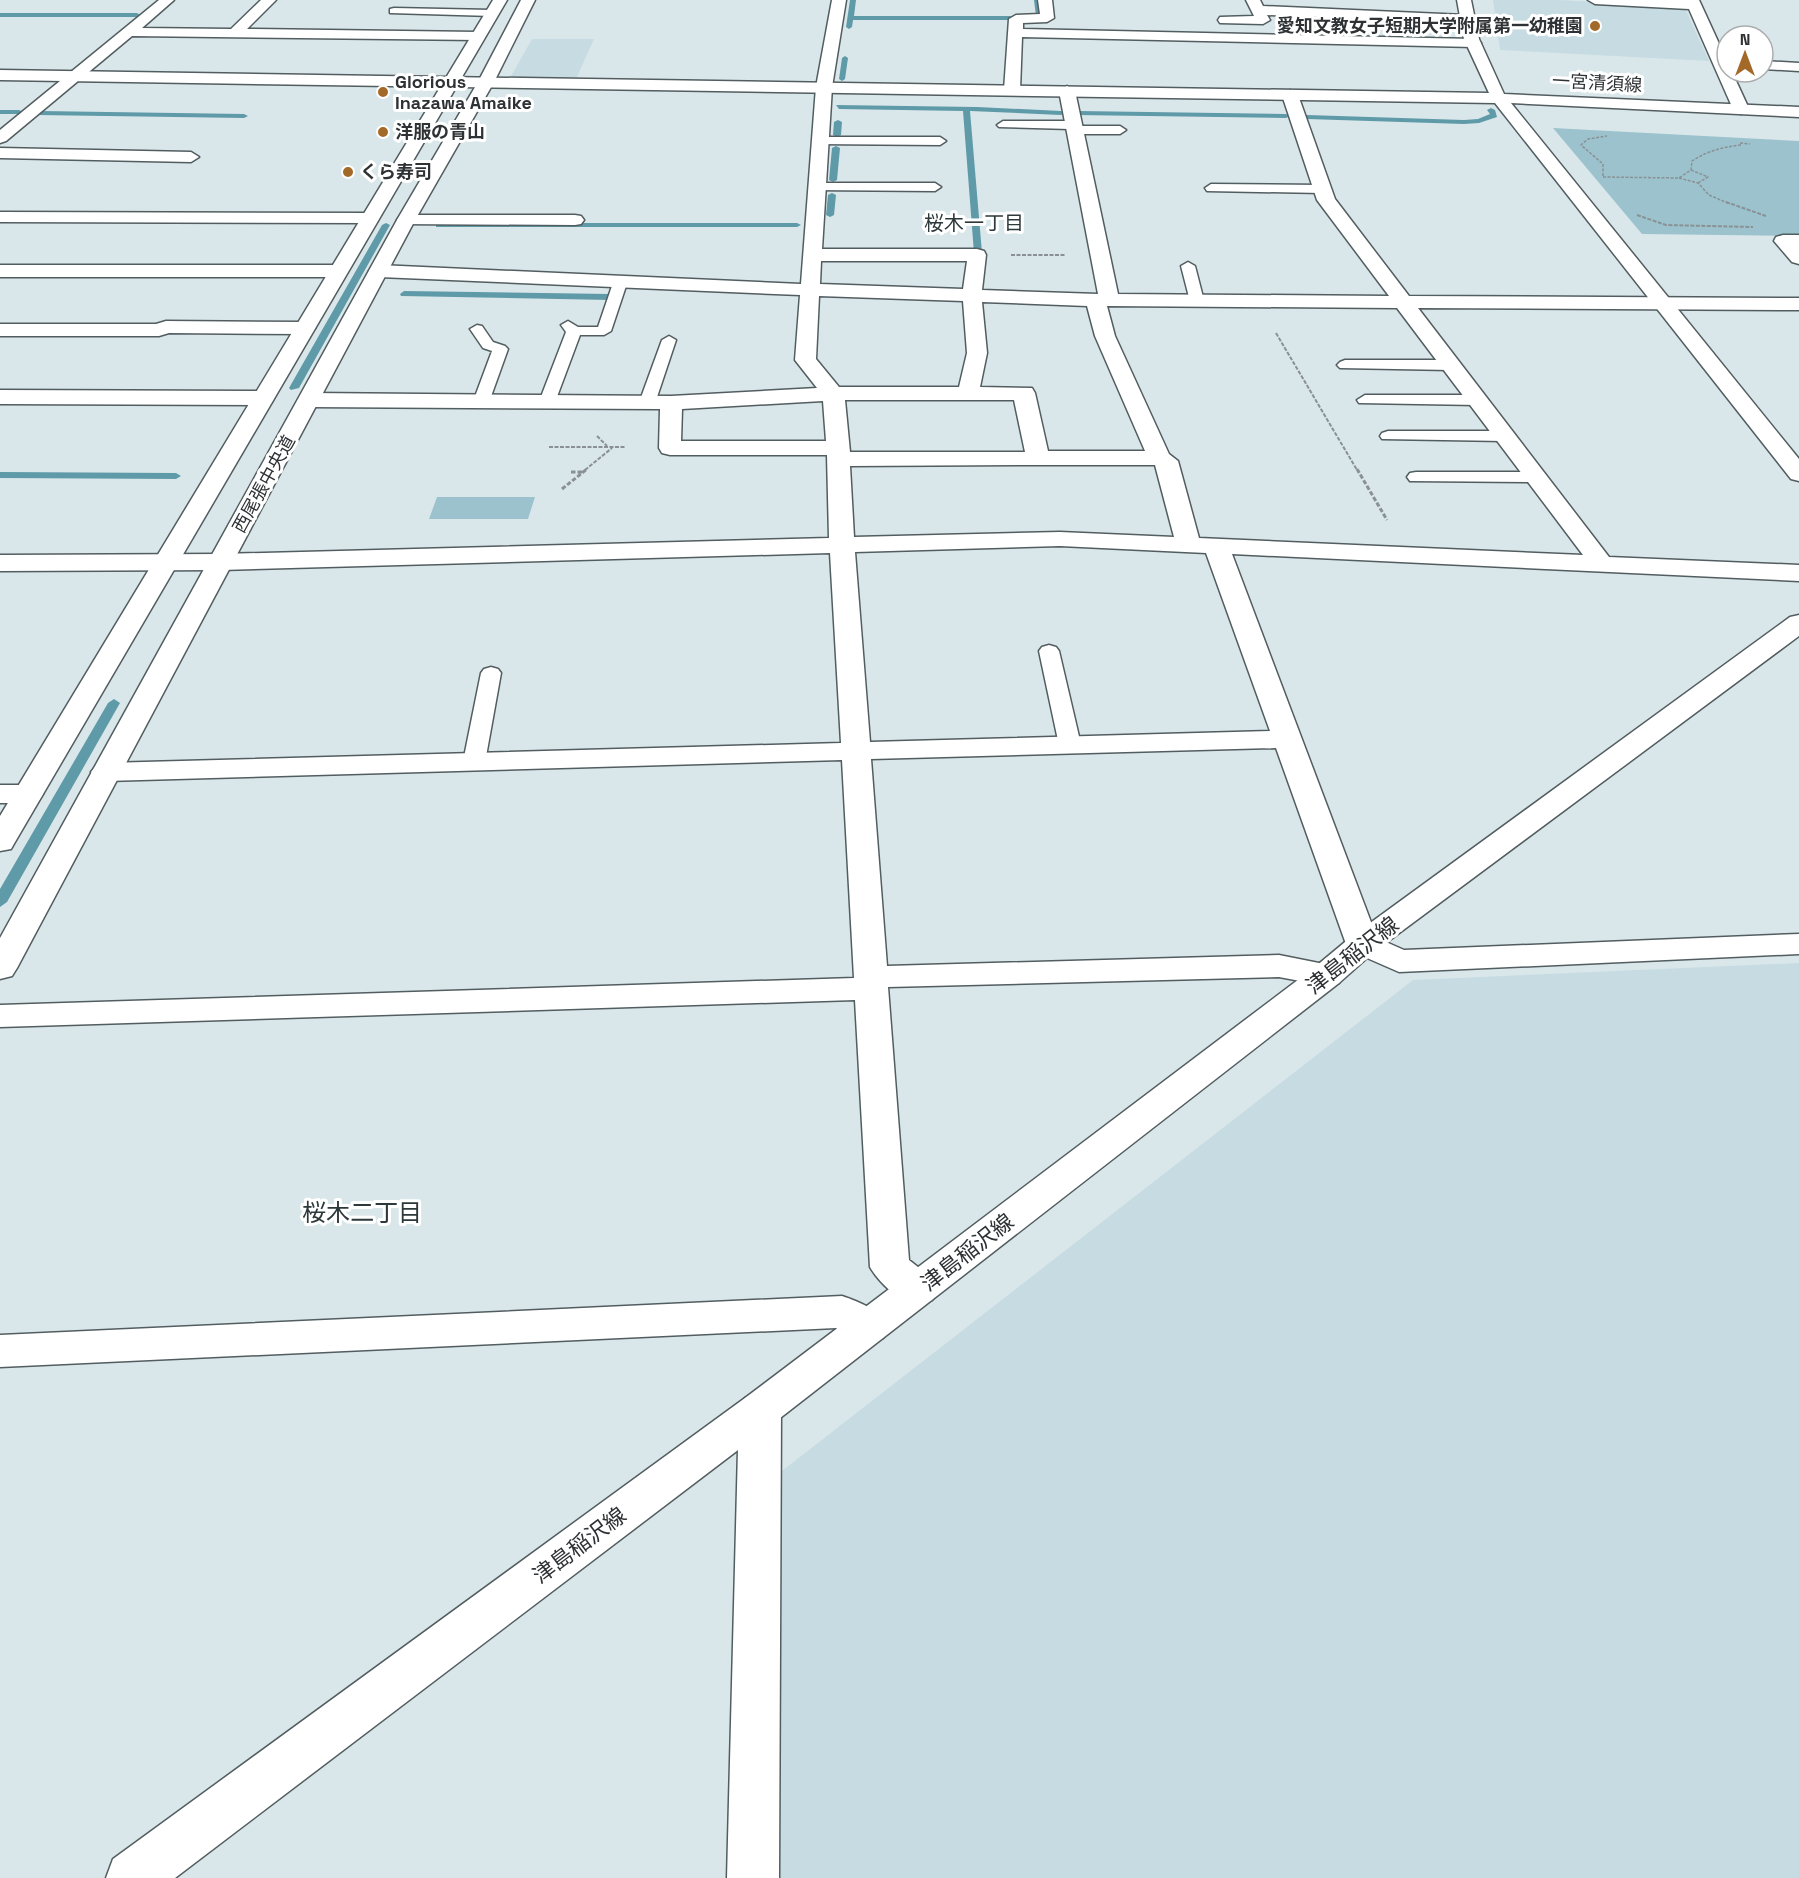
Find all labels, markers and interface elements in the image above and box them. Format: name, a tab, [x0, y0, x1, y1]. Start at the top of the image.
place label: 愛知文教女子短期大学附属第一幼稚園	[1277, 14, 1583, 37]
marker: 愛知文教女子短期大学附属第一幼稚園	[1588, 19, 1602, 33]
north arrow	[1715, 24, 1775, 84]
text: N	[1740, 29, 1750, 50]
street label: 一宮清須線	[1551, 69, 1643, 96]
place label: Glorious Inazawa Amaike	[395, 70, 532, 114]
marker: Glorious Inazawa Amaike	[376, 85, 390, 99]
place label: 洋服の青山	[395, 120, 485, 143]
marker: 洋服の青山	[376, 125, 390, 139]
place label: くら寿司	[360, 160, 432, 183]
marker: くら寿司	[341, 165, 355, 179]
district label: 桜木一丁目	[924, 210, 1024, 236]
street label: 西尾張中央道	[227, 431, 300, 537]
street label: 津島稲沢線	[1300, 910, 1404, 1000]
district label: 桜木二丁目	[302, 1197, 422, 1228]
street label: 津島稲沢線	[915, 1207, 1019, 1297]
street label: 津島稲沢線	[527, 1501, 631, 1589]

